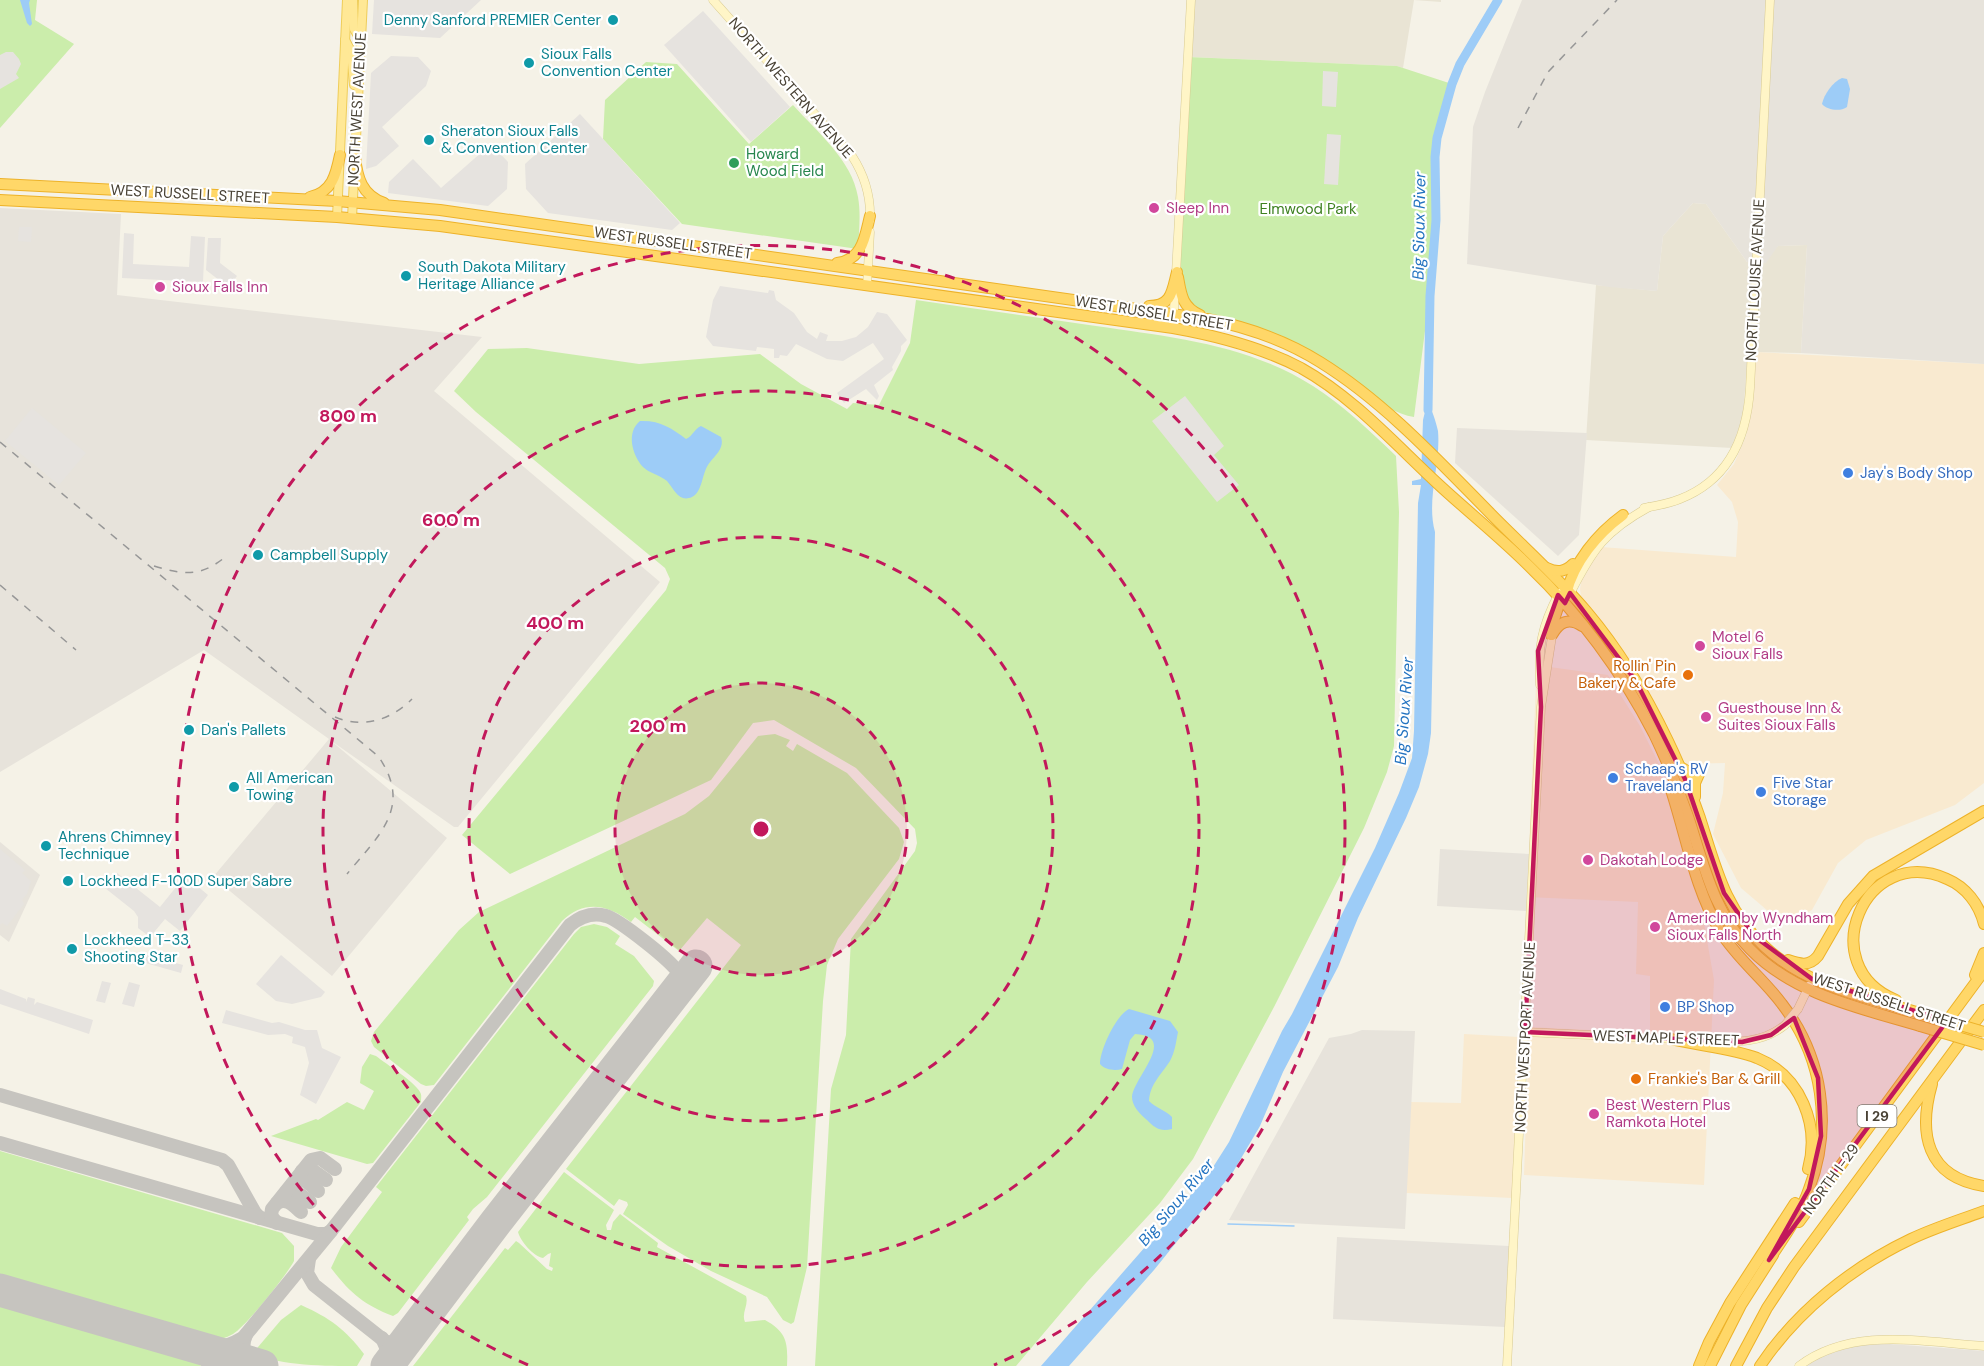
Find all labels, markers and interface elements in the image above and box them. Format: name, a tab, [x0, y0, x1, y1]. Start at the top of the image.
place label: Denny Sanford PREMIER Center	[384, 10, 601, 30]
marker: Denny Sanford PREMIER Center	[606, 13, 620, 27]
street label: NORTH WESTERN AVENUE	[724, 13, 858, 163]
street label: NORTH WEST AVENUE	[343, 32, 371, 186]
place label: Sioux Falls Convention Center	[541, 44, 673, 81]
marker: Sioux Falls Convention Center	[522, 56, 536, 70]
place label: Sheraton Sioux Falls & Convention Center	[441, 121, 588, 158]
marker: Sheraton Sioux Falls & Convention Center	[422, 133, 436, 147]
place label: Howard Wood Field	[746, 144, 824, 181]
marker: Howard Wood Field	[727, 156, 741, 170]
water label: Big Sioux River	[1408, 171, 1430, 280]
street label: WEST RUSSELL STREET	[110, 180, 270, 208]
place label: Sleep Inn	[1166, 198, 1229, 218]
street label: NORTH LOUISE AVENUE	[1741, 198, 1769, 362]
park label: Elmwood Park	[1259, 199, 1357, 219]
marker: Sleep Inn	[1147, 201, 1161, 215]
street label: WEST RUSSELL STREET	[593, 222, 753, 264]
place label: South Dakota Military Heritage Alliance	[418, 257, 567, 294]
marker: South Dakota Military Heritage Alliance	[399, 269, 413, 283]
place label: Sioux Falls Inn	[172, 277, 268, 297]
marker: Sioux Falls Inn	[153, 280, 167, 294]
street label: WEST RUSSELL STREET	[1074, 291, 1234, 335]
text: 800 m	[319, 404, 377, 428]
place label: Jay's Body Shop	[1860, 463, 1973, 483]
marker: Jay's Body Shop	[1841, 466, 1855, 480]
text: 600 m	[422, 508, 480, 532]
place label: Campbell Supply	[270, 545, 389, 565]
marker: Campbell Supply	[251, 548, 265, 562]
text: 400 m	[526, 611, 584, 635]
place label: Motel 6 Sioux Falls	[1712, 627, 1783, 664]
marker: Motel 6 Sioux Falls	[1693, 639, 1707, 653]
water label: Big Sioux River	[1390, 655, 1418, 766]
place label: Rollin' Pin Bakery & Cafe	[1578, 656, 1676, 693]
marker: Rollin' Pin Bakery & Cafe	[1681, 668, 1695, 682]
place label: Guesthouse Inn & Suites Sioux Falls	[1718, 698, 1841, 735]
marker: Guesthouse Inn & Suites Sioux Falls	[1699, 710, 1713, 724]
text: 200 m	[630, 714, 686, 738]
place label: Dan's Pallets	[201, 720, 286, 740]
marker: Dan's Pallets	[182, 723, 196, 737]
place label: Schaap's RV Traveland	[1625, 759, 1708, 796]
place label: All American Towing	[246, 768, 333, 805]
marker: Schaap's RV Traveland	[1606, 771, 1620, 785]
place label: Five Star Storage	[1773, 773, 1833, 810]
marker: All American Towing	[227, 780, 241, 794]
marker: Five Star Storage	[1754, 785, 1768, 799]
centre of rings	[751, 819, 771, 839]
place label: Ahrens Chimney Technique	[58, 827, 173, 864]
marker: Ahrens Chimney Technique	[39, 839, 53, 853]
place label: Dakotah Lodge	[1600, 850, 1703, 870]
marker: Dakotah Lodge	[1581, 853, 1595, 867]
place label: Lockheed F-100D Super Sabre	[80, 871, 292, 891]
marker: Lockheed F-100D Super Sabre	[61, 874, 75, 888]
place label: AmericInn by Wyndham Sioux Falls North	[1667, 908, 1833, 945]
marker: AmericInn by Wyndham Sioux Falls North	[1648, 920, 1662, 934]
place label: Lockheed T-33 Shooting Star	[84, 930, 189, 967]
street label: NORTH WESTPORT AVENUE	[1510, 941, 1540, 1133]
marker: Lockheed T-33 Shooting Star	[65, 942, 79, 956]
street label: WEST RUSSELL STREET	[1810, 968, 1968, 1036]
place label: BP Shop	[1677, 997, 1734, 1017]
marker: BP Shop	[1658, 1000, 1672, 1014]
street label: WEST MAPLE STREET	[1592, 1025, 1740, 1051]
place label: Frankie's Bar & Grill	[1648, 1069, 1780, 1089]
marker: Frankie's Bar & Grill	[1629, 1072, 1643, 1086]
place label: Best Western Plus Ramkota Hotel	[1606, 1095, 1731, 1132]
road number: I 29	[1858, 1105, 1896, 1127]
marker: Best Western Plus Ramkota Hotel	[1587, 1107, 1601, 1121]
street label: NORTH I-29	[1799, 1140, 1863, 1218]
water label: Big Sioux River	[1133, 1153, 1219, 1250]

